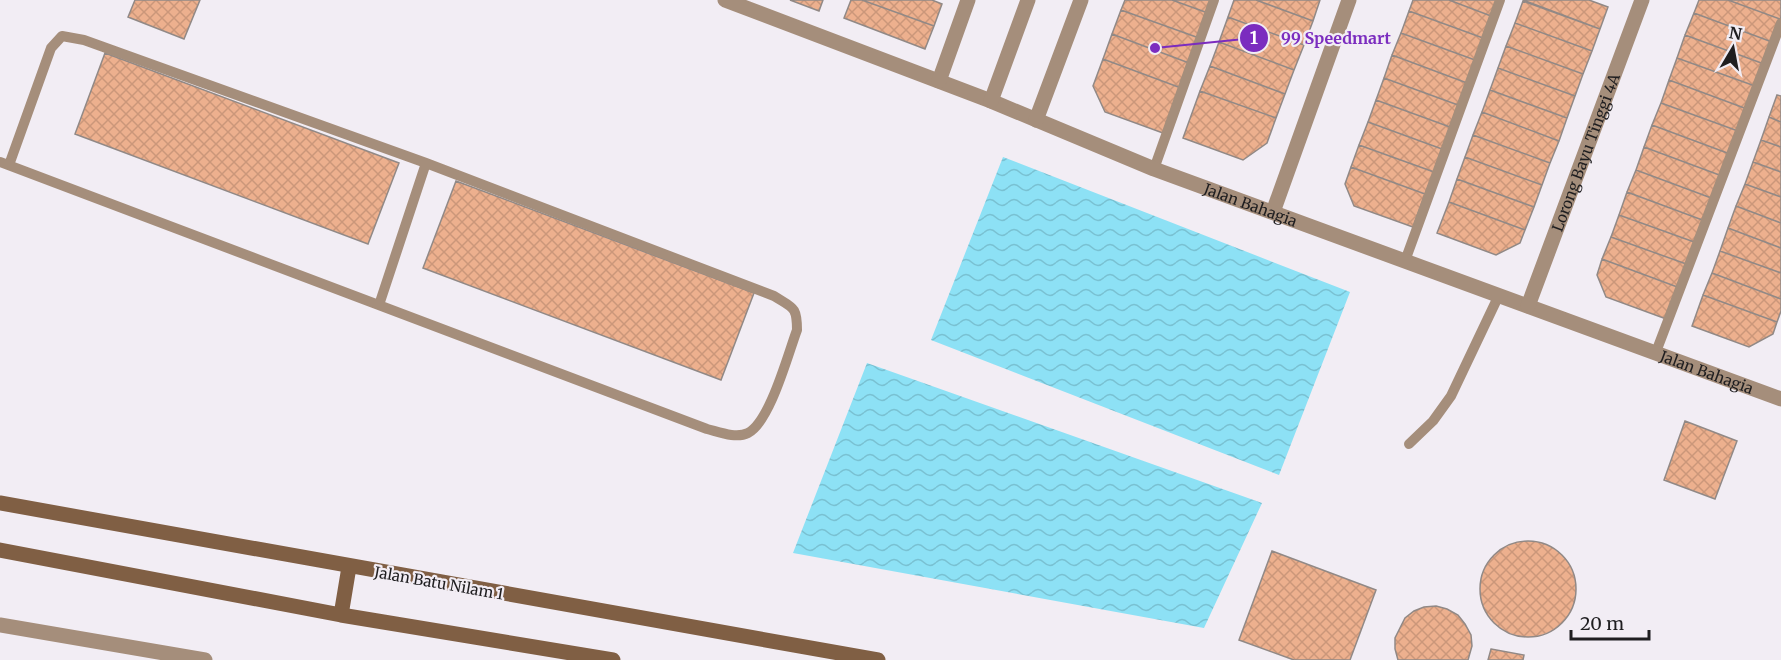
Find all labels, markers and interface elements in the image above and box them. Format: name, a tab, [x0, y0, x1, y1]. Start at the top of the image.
north arrow	[1703, 18, 1763, 78]
callout: 99 Speedmart	[1239, 21, 1403, 55]
text: N	[1728, 22, 1744, 44]
text: 1	[1250, 26, 1258, 49]
text: 99 Speedmart	[1281, 28, 1391, 48]
street label: Lorong Bayu Tinggi 4A	[1547, 70, 1624, 234]
street label: Jalan Bahagia	[1200, 178, 1300, 230]
street label: Jalan Bahagia	[1657, 346, 1756, 398]
street label: Jalan Batu Nilam 1	[372, 562, 505, 604]
scale bar	[1571, 603, 1649, 641]
text: 20 m	[1580, 612, 1624, 635]

